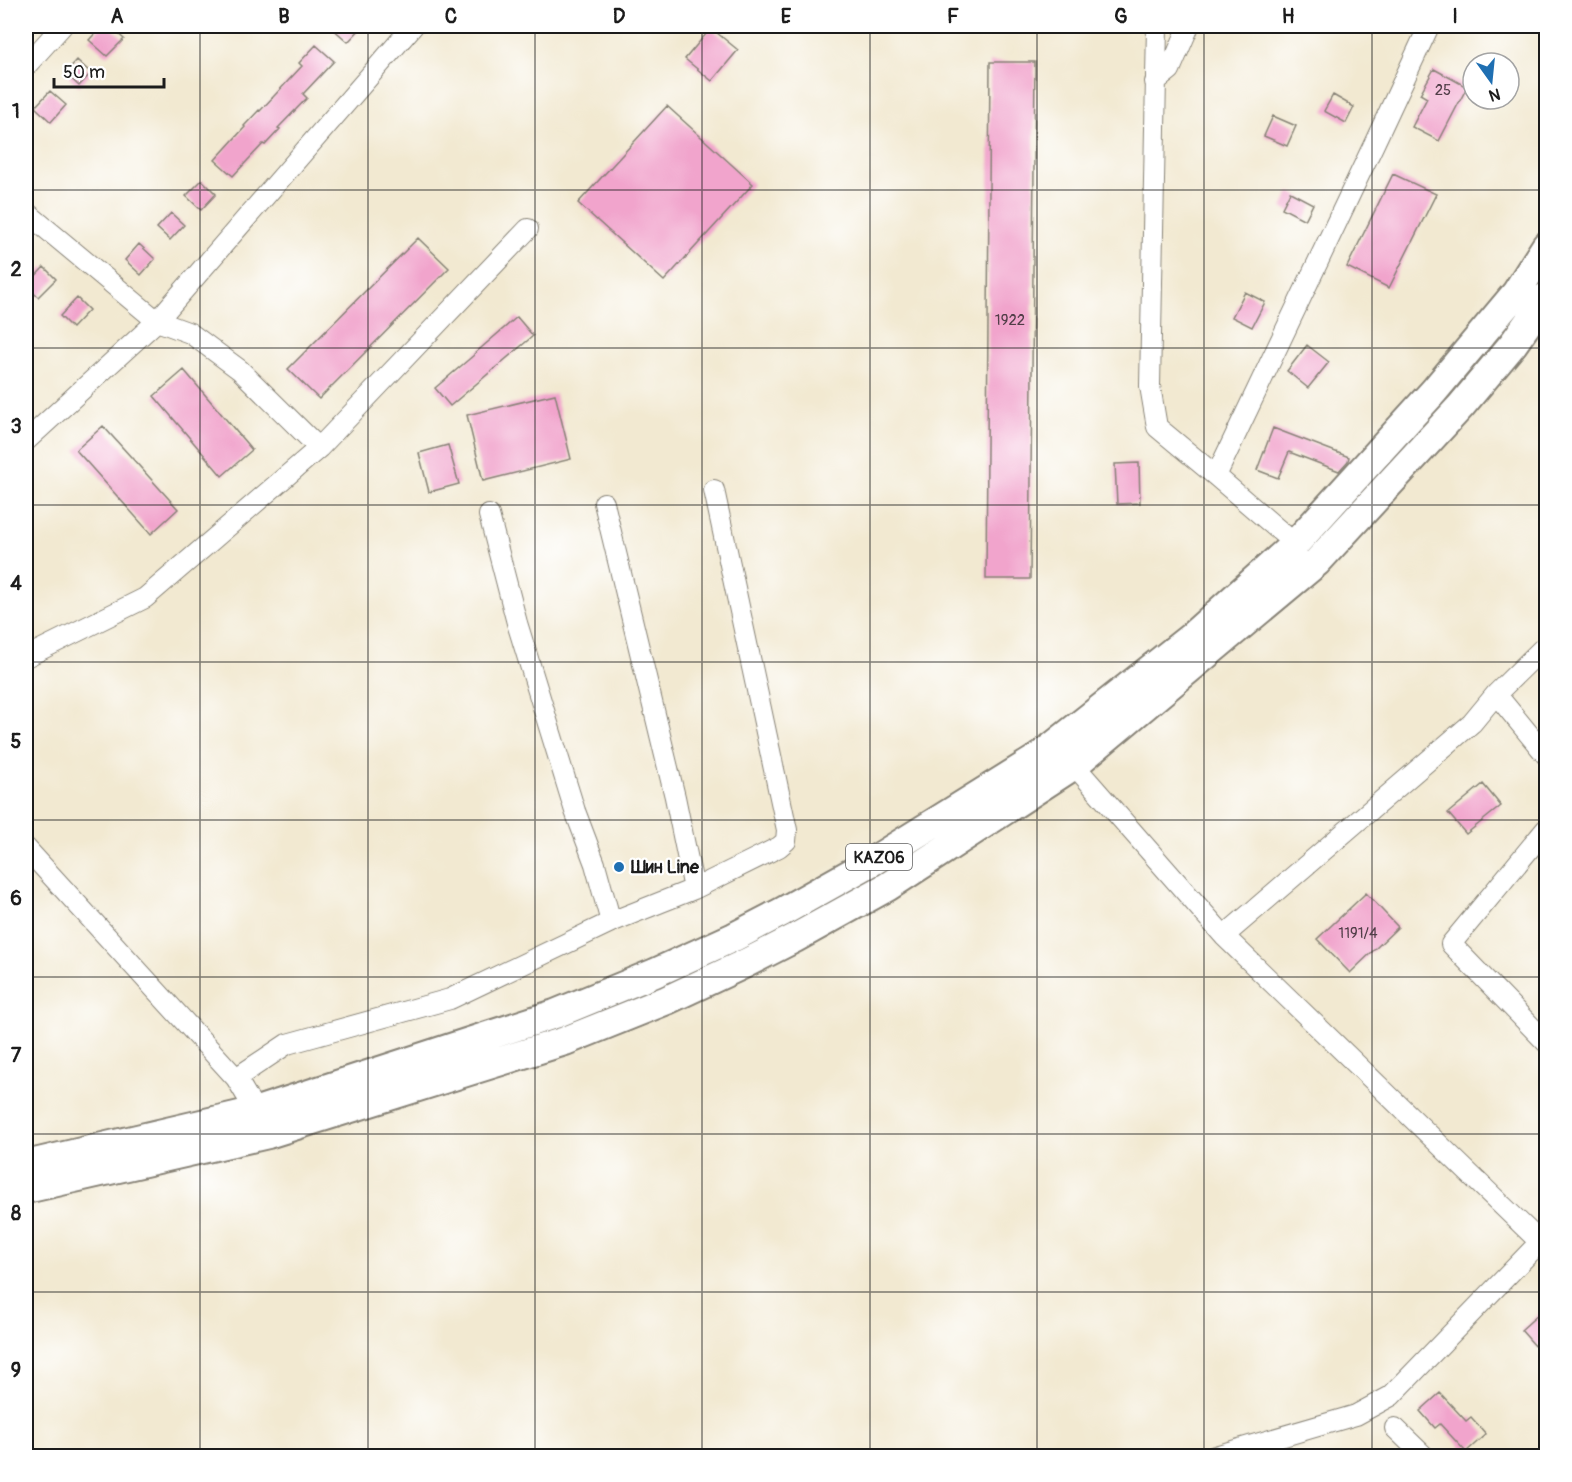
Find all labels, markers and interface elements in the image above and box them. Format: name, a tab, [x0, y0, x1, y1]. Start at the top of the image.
text: A	[111, 4, 124, 29]
text: B	[278, 4, 290, 29]
text: C	[445, 4, 457, 29]
text: D	[613, 4, 626, 29]
text: E	[781, 4, 792, 29]
text: F	[947, 4, 959, 29]
text: G	[1114, 4, 1128, 29]
text: H	[1282, 4, 1295, 29]
text: I	[1452, 4, 1458, 29]
scale bar	[54, 51, 164, 89]
north arrow	[1461, 51, 1521, 111]
text: 50 m	[63, 61, 105, 84]
house number: 25	[1435, 81, 1451, 100]
text: N	[1487, 83, 1502, 106]
text: 1	[12, 99, 20, 124]
text: 2	[10, 257, 22, 282]
house number: 1922	[995, 311, 1025, 330]
text: 3	[10, 414, 22, 439]
text: 4	[10, 571, 22, 596]
text: 5	[11, 729, 22, 754]
road number: KАZ06	[846, 844, 912, 870]
place label: Шин Line	[630, 856, 700, 879]
marker: Шин Line	[612, 860, 626, 874]
text: 6	[10, 886, 22, 911]
house number: 1191/4	[1338, 924, 1378, 943]
text: 7	[11, 1043, 22, 1068]
text: 8	[11, 1201, 21, 1226]
text: 9	[11, 1358, 21, 1383]

